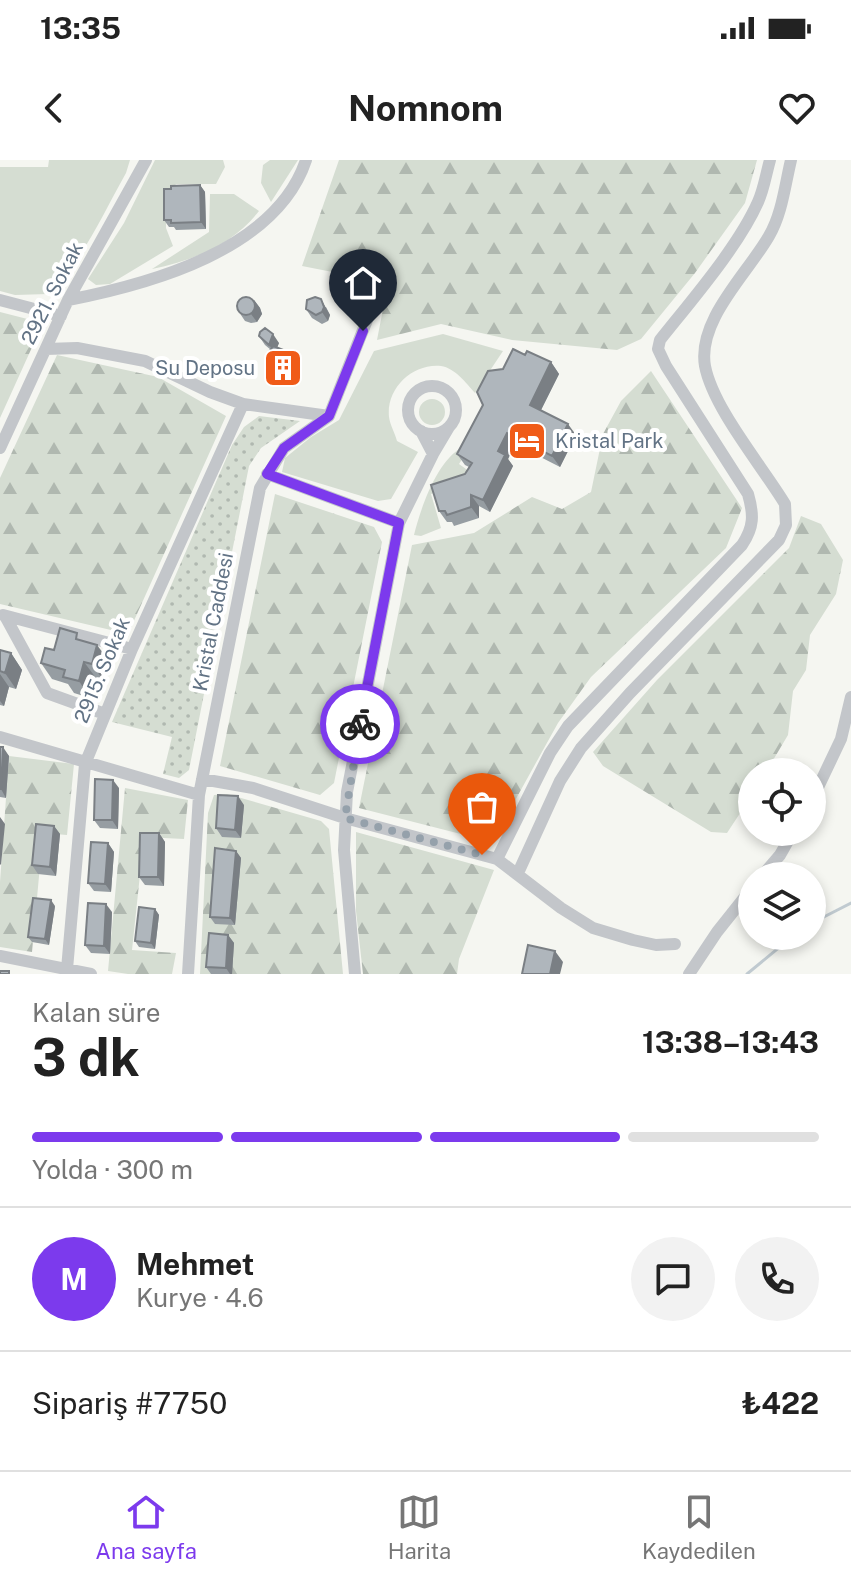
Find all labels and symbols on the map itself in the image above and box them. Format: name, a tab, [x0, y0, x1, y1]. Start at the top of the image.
street label: 2921. Sokak	[16, 238, 88, 348]
pin	[329, 249, 397, 331]
building icon: Su Deposu	[262, 347, 304, 389]
place label: Su Deposu	[155, 356, 255, 380]
hotel icon: Kristal Park	[506, 420, 548, 462]
place label: Kristal Park	[555, 429, 664, 453]
street label: Kristal Caddesi	[188, 551, 238, 693]
street label: 2915. Sokak	[69, 614, 135, 726]
courier	[320, 684, 400, 764]
pin	[448, 773, 516, 855]

